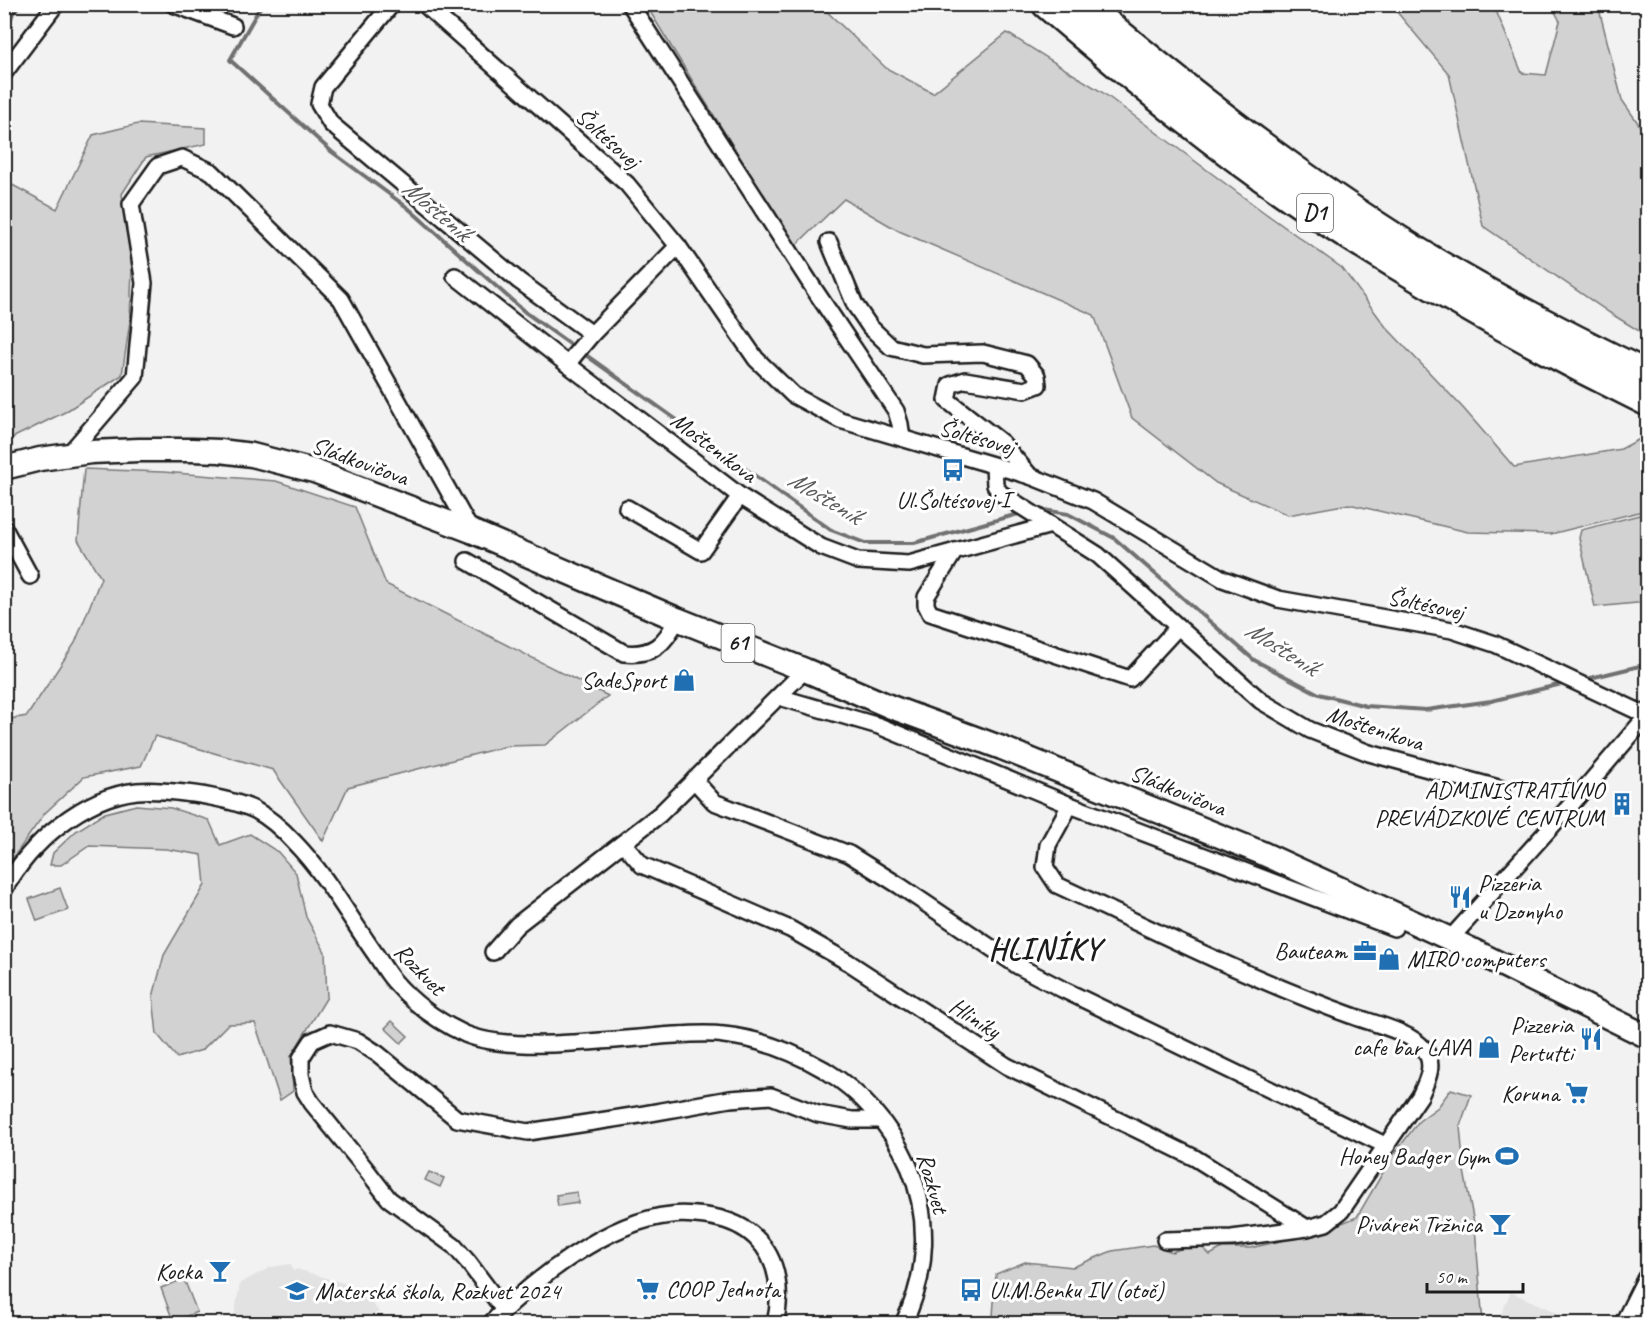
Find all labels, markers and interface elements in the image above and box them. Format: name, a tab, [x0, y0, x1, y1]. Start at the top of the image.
street label: Šoltésovej	[569, 101, 649, 177]
water label: Mošteník	[396, 172, 482, 251]
road number: D1	[1297, 194, 1333, 232]
street label: Mošteníkova	[665, 405, 764, 490]
street label: Šoltésovej	[936, 412, 1021, 463]
street label: Sládkovičova	[308, 430, 414, 493]
bus stop icon: Ul.Šoltésovej I	[940, 457, 966, 483]
water label: Mošteník	[782, 462, 872, 534]
place label: Ul.Šoltésovej I	[896, 485, 1015, 515]
street label: Šoltésovej	[1385, 581, 1470, 627]
water label: Mošteník	[1239, 613, 1328, 686]
road number: 61	[722, 624, 754, 662]
place label: SadeSport	[581, 665, 668, 695]
shop icon: SadeSport	[671, 667, 697, 693]
street label: Mošteníkova	[1323, 698, 1428, 758]
street label: Sládkovičova	[1126, 757, 1231, 823]
place label: ADMINISTRATÍVNO PREVÁDZKOVÉ CENTRUM	[1375, 775, 1607, 833]
building icon: ADMINISTRATÍVNO PREVÁDZKOVÉ CENTRUM	[1609, 791, 1635, 817]
place label: Pizzeria u Dzonyho	[1478, 868, 1563, 926]
restaurant icon: Pizzeria u Dzonyho	[1447, 884, 1473, 910]
district label: HLINÍKY	[988, 930, 1106, 968]
place label: Bauteam	[1274, 936, 1348, 966]
street label: Rozkvet	[388, 937, 453, 1003]
office icon: Bauteam	[1352, 938, 1378, 964]
place label: MIRO computers	[1407, 944, 1547, 974]
shop icon: MIRO computers	[1376, 946, 1402, 972]
street label: Hliníky	[944, 991, 1008, 1046]
place label: Pizzeria Pertutti	[1509, 1010, 1577, 1068]
restaurant icon: Pizzeria Pertutti	[1578, 1026, 1604, 1052]
place label: cafe bar LAVA	[1353, 1032, 1472, 1062]
shop icon: cafe bar LAVA	[1476, 1034, 1502, 1060]
place label: Koruna	[1502, 1078, 1561, 1108]
supermarket icon: Koruna	[1564, 1080, 1590, 1106]
place label: Honey Badger Gym	[1339, 1141, 1492, 1171]
sports icon: Honey Badger Gym	[1494, 1143, 1520, 1169]
street label: Rozkvet	[910, 1149, 956, 1218]
place label: Piváreň Tržnica	[1356, 1209, 1483, 1239]
bar icon: Piváreň Tržnica	[1487, 1211, 1513, 1237]
place label: Kocka	[156, 1256, 203, 1286]
scale bar	[1427, 1256, 1523, 1294]
bar icon: Kocka	[207, 1258, 233, 1284]
text: 50 m	[1436, 1266, 1469, 1288]
place label: COOP Jednota	[666, 1274, 782, 1304]
place label: Ul.M.Benku IV (otoč)	[989, 1275, 1165, 1305]
place label: Materská škola, Rozkvet 2024	[315, 1276, 563, 1306]
supermarket icon: COOP Jednota	[635, 1276, 661, 1302]
bus stop icon: Ul.M.Benku IV (otoč)	[958, 1277, 984, 1303]
school or university icon: Materská škola, Rozkvet 2024	[284, 1278, 310, 1304]

